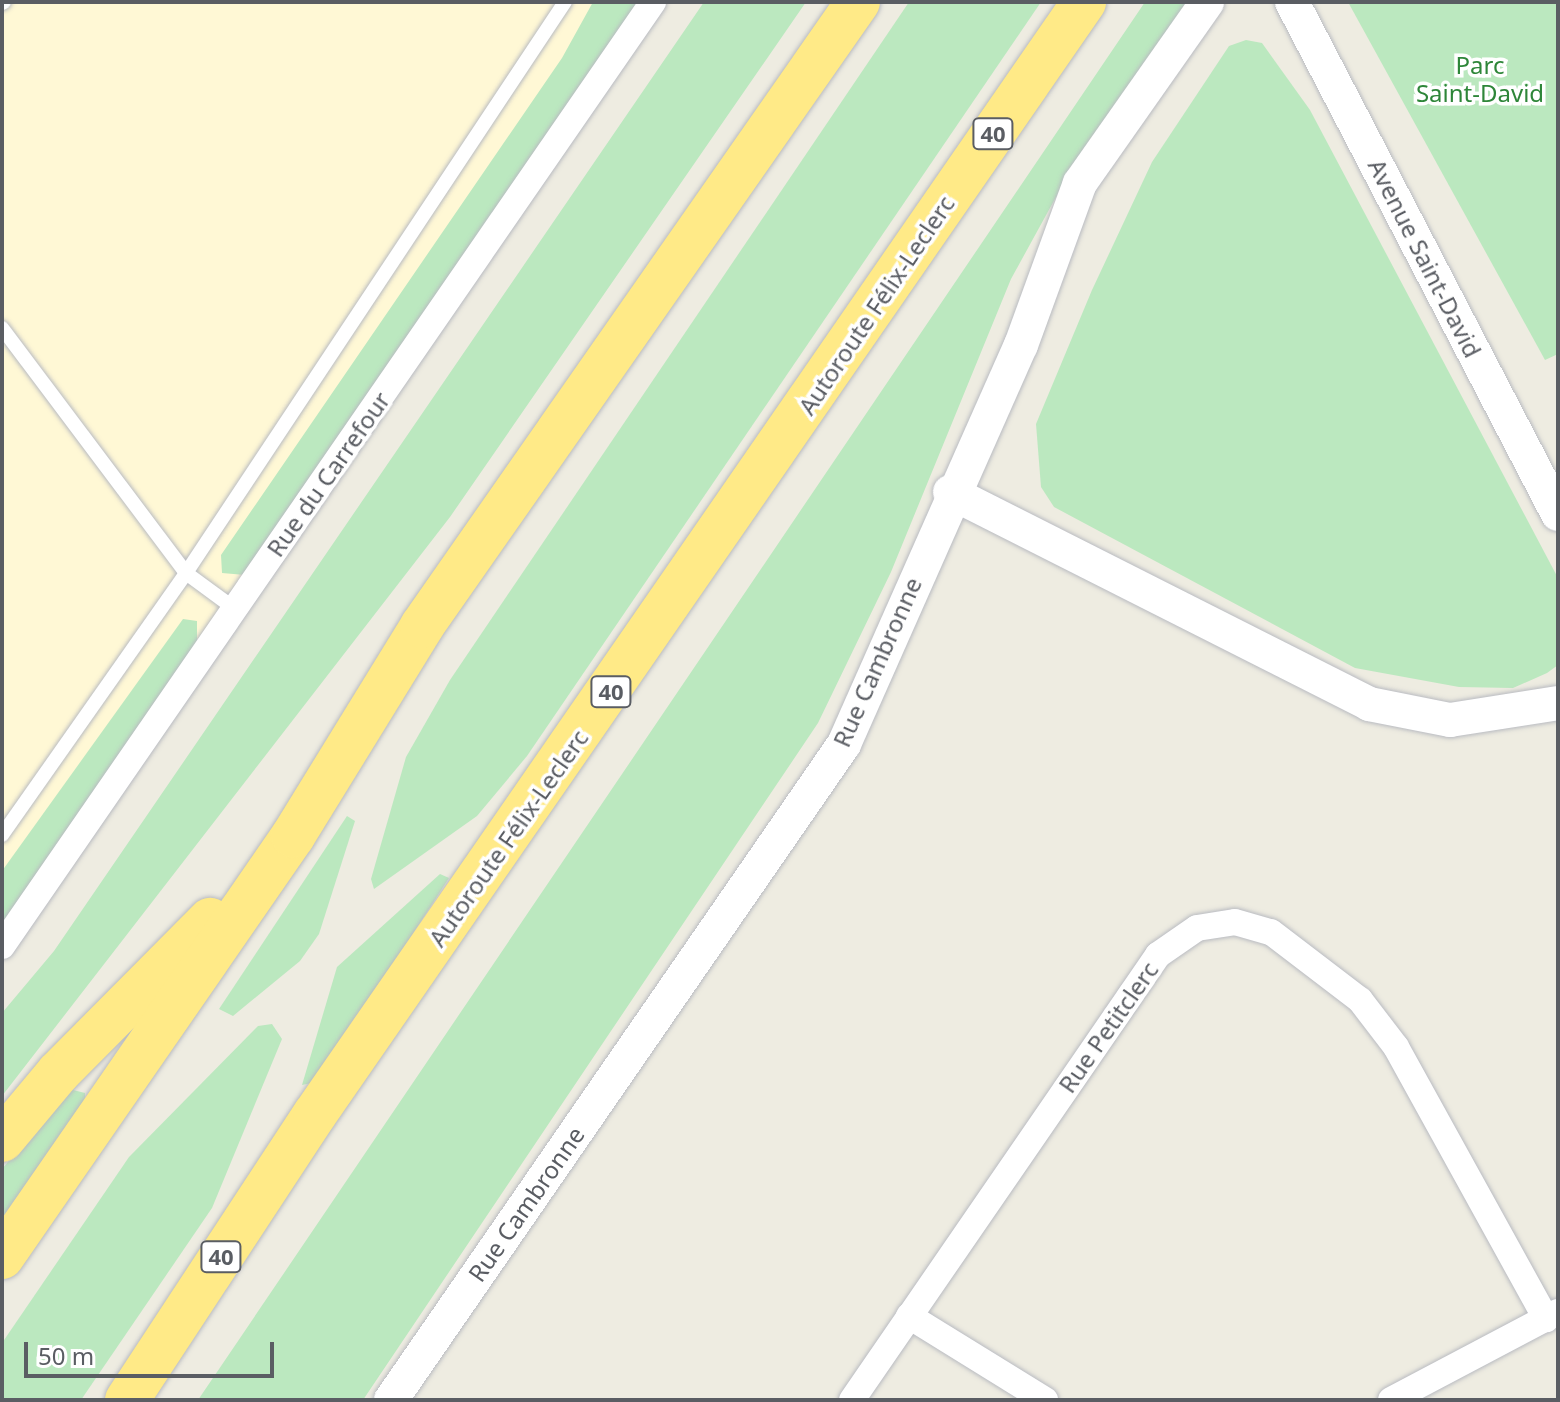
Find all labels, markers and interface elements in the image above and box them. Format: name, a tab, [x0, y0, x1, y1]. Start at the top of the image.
park label: Parc Saint-David	[1416, 51, 1544, 107]
road number: 40	[971, 116, 1015, 152]
street label: Avenue Saint-David	[1363, 154, 1487, 362]
street label: Autoroute Félix-Leclerc	[792, 190, 960, 420]
street label: Rue du Carrefour	[260, 386, 396, 562]
street label: Rue Cambronne	[827, 573, 927, 751]
road number: 40	[589, 674, 633, 710]
street label: Autoroute Félix-Leclerc	[422, 724, 594, 952]
street label: Rue Petitclerc	[1052, 956, 1164, 1098]
street label: Rue Cambronne	[462, 1121, 590, 1287]
road number: 40	[199, 1239, 243, 1275]
scale bar	[28, 1326, 278, 1376]
text: 50 m	[38, 1339, 94, 1372]

